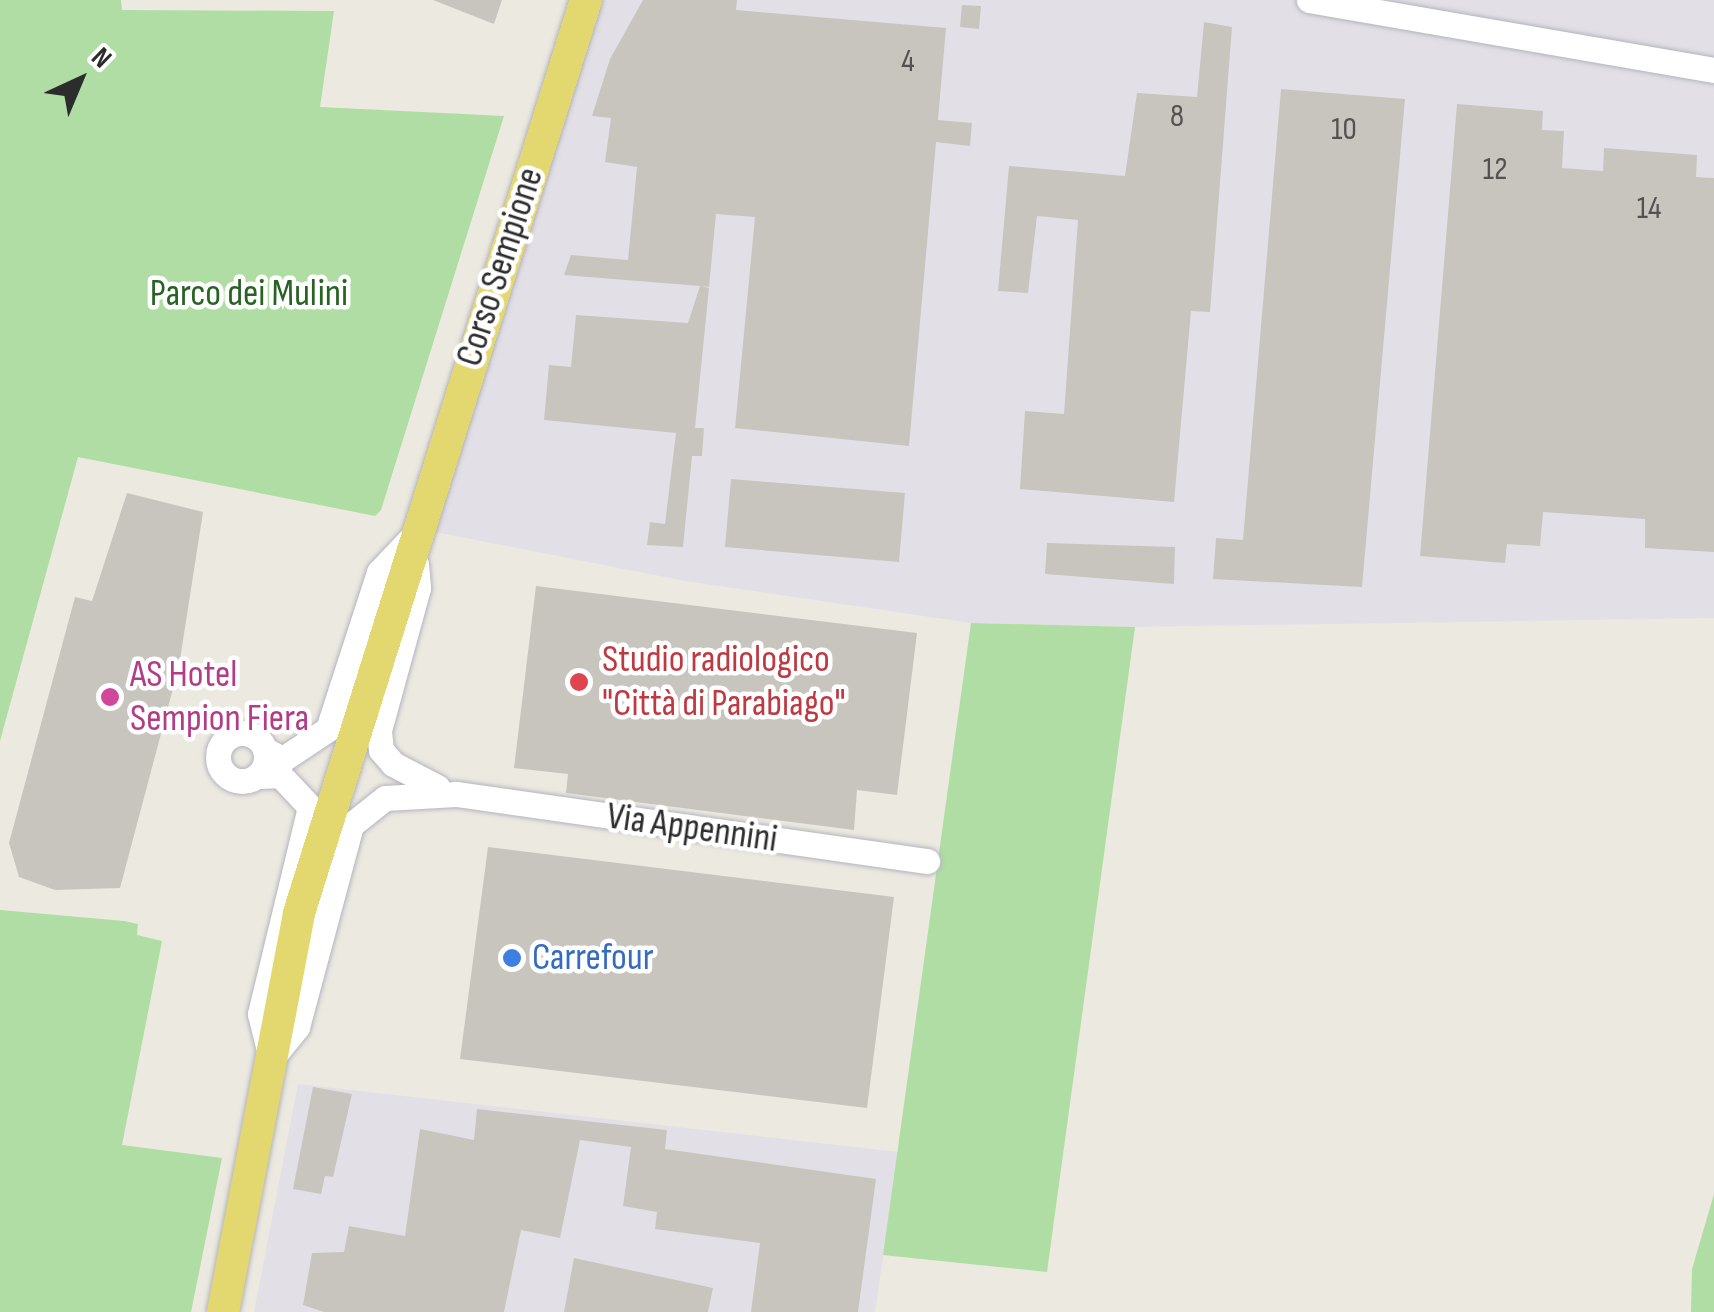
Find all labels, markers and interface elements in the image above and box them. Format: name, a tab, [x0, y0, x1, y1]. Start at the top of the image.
north arrow	[30, 30, 130, 130]
text: N	[84, 41, 118, 75]
house number: 4	[901, 43, 915, 81]
house number: 8	[1170, 98, 1184, 136]
house number: 10	[1331, 111, 1357, 149]
house number: 12	[1483, 151, 1507, 189]
street label: Corso Sempione	[447, 162, 553, 372]
house number: 14	[1637, 190, 1661, 228]
park label: Parco dei Mulini	[150, 271, 348, 317]
place label: Studio radiologico "Città di Parabiago"	[602, 637, 846, 726]
place label: AS Hotel Sempion Fiera	[130, 652, 309, 742]
marker: Studio radiologico "Città di Parabiago"	[566, 669, 592, 695]
marker: AS Hotel Sempion Fiera	[99, 686, 121, 708]
street label: Via Appennini	[604, 793, 780, 863]
place label: Carrefour	[532, 935, 654, 981]
marker: Carrefour	[501, 947, 523, 969]

